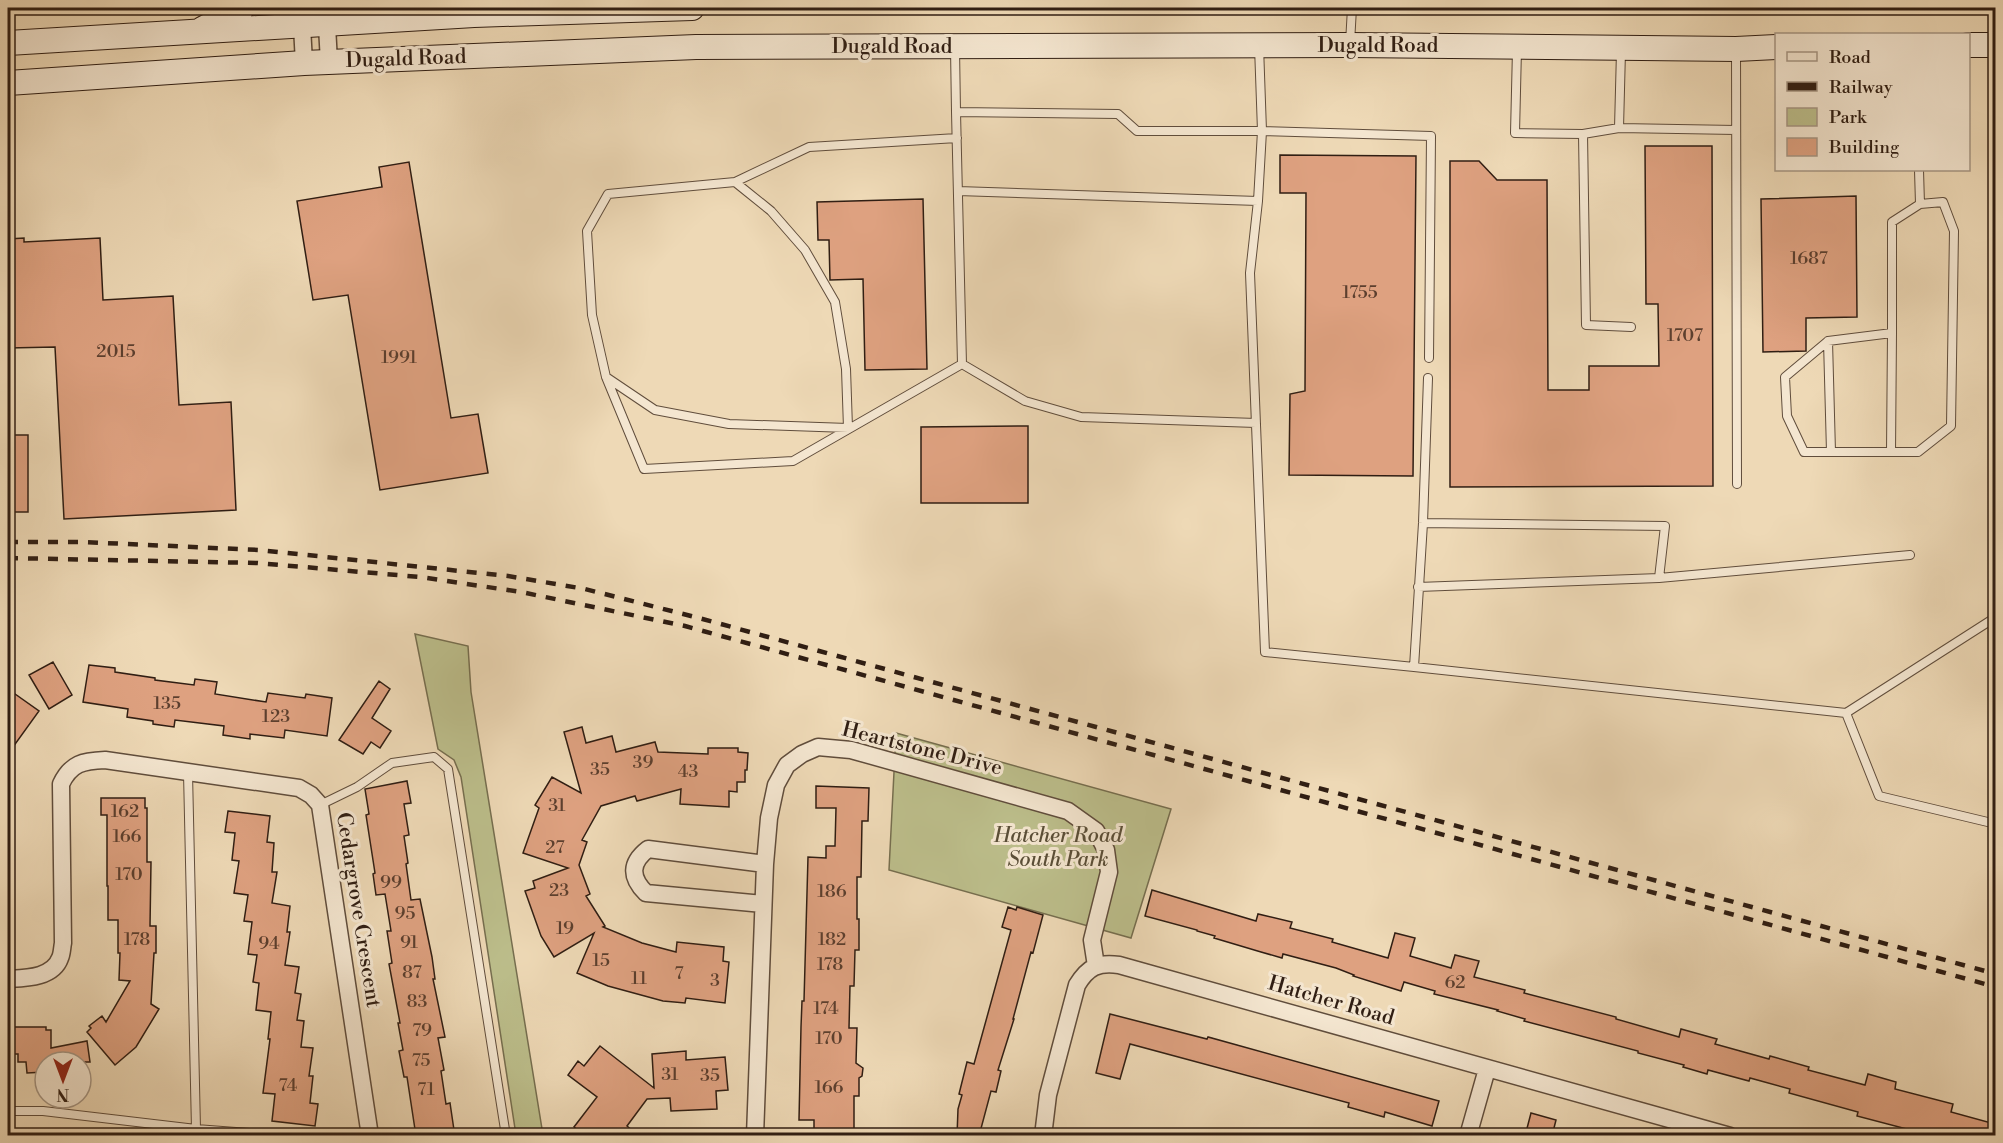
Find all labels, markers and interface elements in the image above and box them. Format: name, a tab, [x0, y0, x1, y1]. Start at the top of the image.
street label: Dugald Road	[1318, 33, 1439, 59]
legend	[1775, 33, 1970, 171]
street label: Dugald Road	[832, 34, 953, 60]
street label: Dugald Road	[345, 44, 467, 74]
text: Road	[1829, 46, 1872, 69]
text: Railway	[1829, 76, 1893, 99]
text: Park	[1829, 106, 1868, 129]
text: Building	[1828, 136, 1900, 159]
house number: 1687	[1790, 247, 1828, 270]
house number: 1755	[1342, 281, 1378, 304]
house number: 1707	[1667, 324, 1703, 347]
house number: 2015	[96, 340, 136, 363]
house number: 1991	[381, 346, 417, 369]
house number: 135	[153, 692, 181, 715]
house number: 123	[262, 705, 290, 728]
street label: Heartstone Drive	[839, 716, 1005, 782]
house number: 39	[633, 751, 654, 774]
house number: 35	[590, 758, 610, 781]
house number: 43	[678, 760, 698, 783]
house number: 31	[548, 794, 566, 817]
house number: 162	[111, 800, 139, 823]
street label: Cedargrove Crescent	[330, 810, 386, 1010]
park label: Hatcher Road South Park	[993, 823, 1123, 873]
house number: 166	[113, 825, 142, 848]
house number: 27	[545, 836, 565, 859]
house number: 170	[115, 863, 143, 886]
house number: 99	[380, 871, 402, 894]
house number: 23	[549, 879, 569, 902]
house number: 186	[817, 880, 847, 903]
house number: 95	[395, 902, 415, 925]
house number: 19	[556, 917, 574, 940]
house number: 178	[124, 928, 150, 951]
house number: 182	[818, 928, 846, 951]
house number: 91	[400, 931, 418, 954]
house number: 94	[258, 932, 280, 955]
house number: 15	[592, 949, 610, 972]
house number: 178	[817, 953, 843, 976]
house number: 87	[402, 961, 422, 984]
house number: 7	[674, 962, 684, 985]
house number: 11	[631, 967, 647, 990]
house number: 3	[710, 969, 720, 992]
street label: Hatcher Road	[1265, 971, 1397, 1031]
house number: 62	[1444, 971, 1466, 994]
house number: 83	[407, 990, 428, 1013]
house number: 174	[813, 997, 839, 1020]
house number: 79	[412, 1019, 432, 1042]
house number: 170	[815, 1027, 843, 1050]
house number: 75	[412, 1049, 430, 1072]
north arrow	[33, 1050, 93, 1110]
house number: 31	[661, 1063, 679, 1086]
house number: 35	[700, 1064, 720, 1087]
house number: 74	[279, 1074, 298, 1097]
house number: 166	[815, 1076, 844, 1099]
house number: 71	[417, 1078, 435, 1101]
text: N	[56, 1084, 69, 1104]

